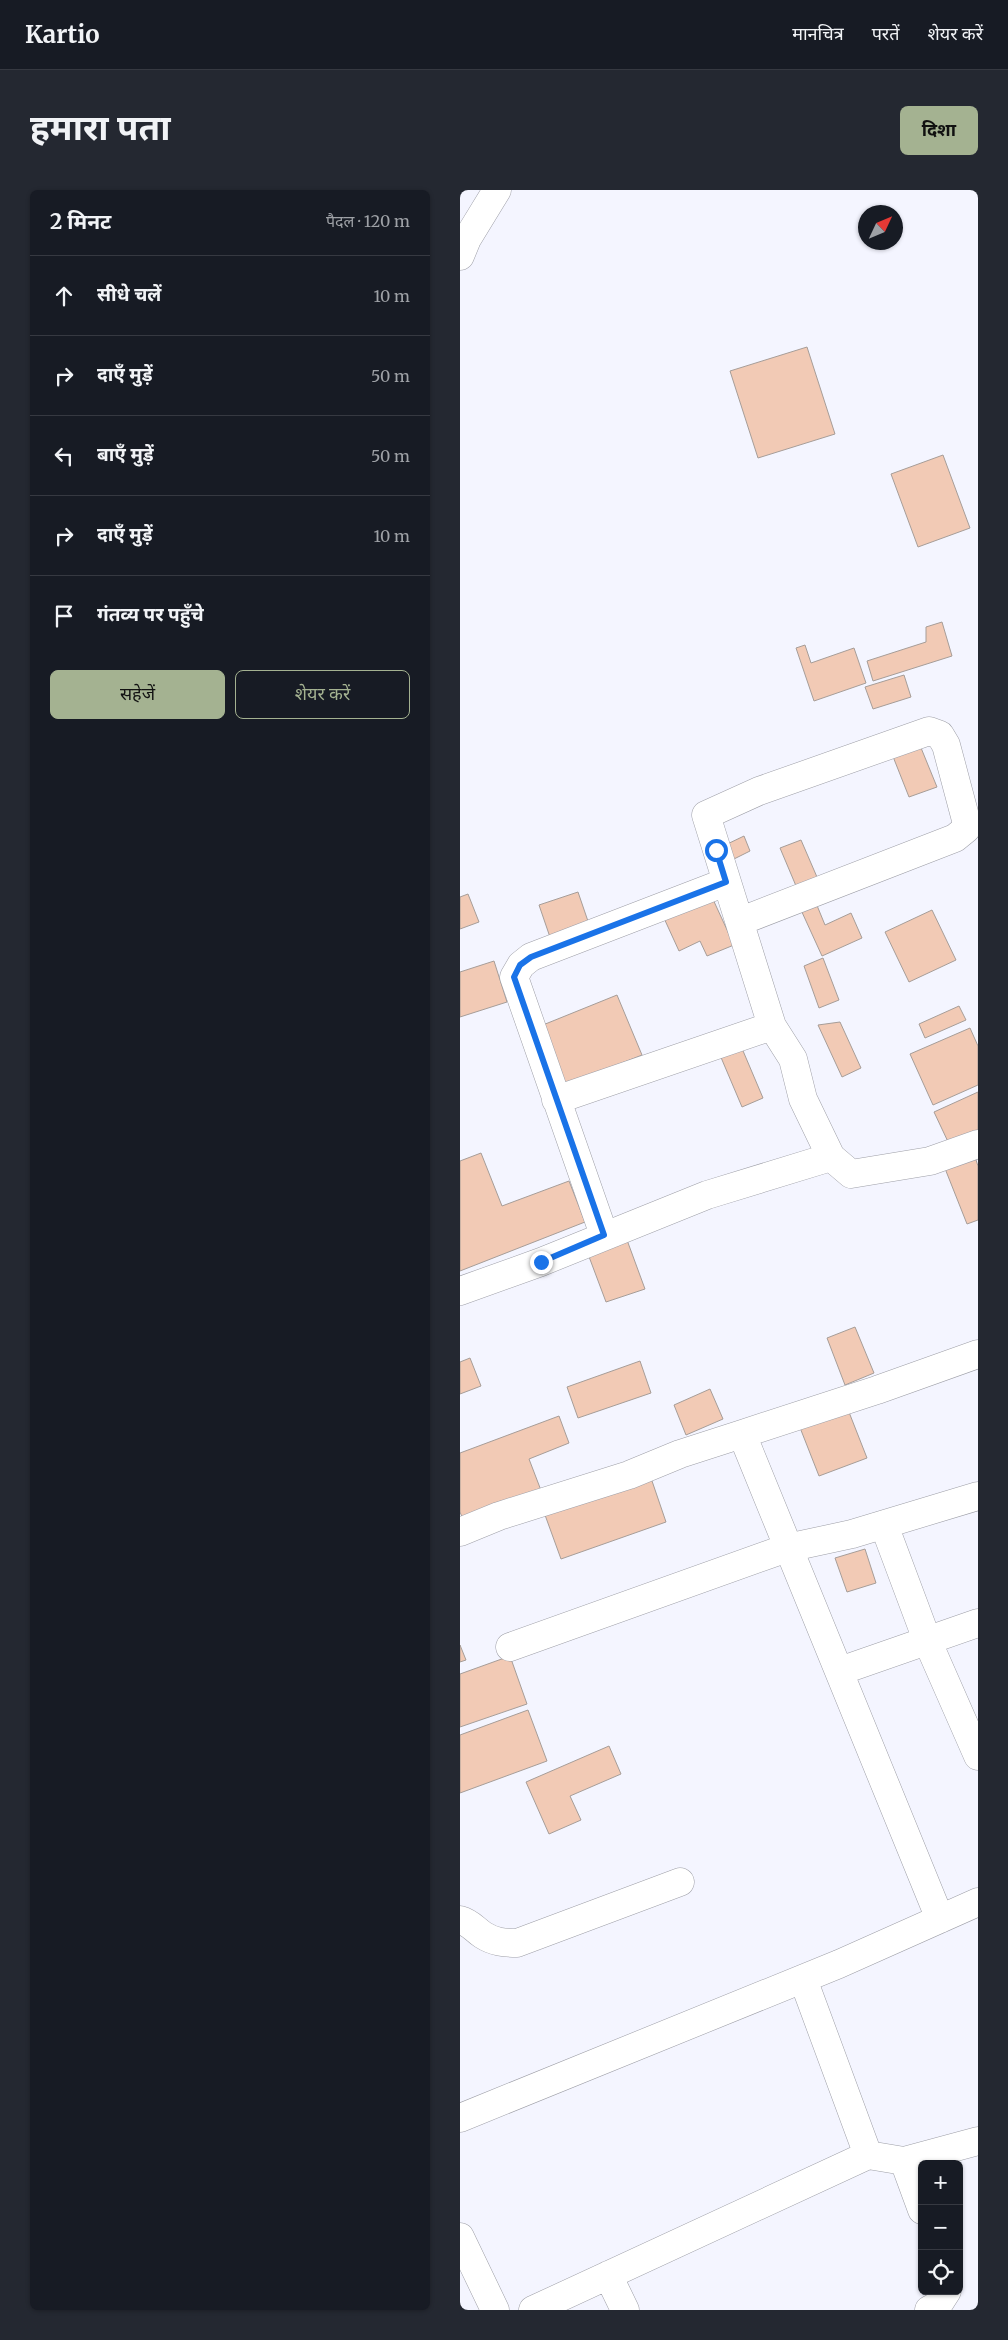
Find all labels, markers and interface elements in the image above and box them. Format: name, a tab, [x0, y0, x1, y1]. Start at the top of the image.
text: Kartio	[25, 19, 100, 50]
text: मानचित्र	[792, 22, 844, 45]
text: परतें	[872, 22, 900, 45]
text: शेयर करें	[928, 22, 983, 45]
text: हमारा पता	[30, 106, 170, 150]
button: दिशा	[900, 106, 978, 155]
north arrow	[858, 205, 903, 250]
text: 2 मिनट	[50, 208, 111, 235]
text: पैदल · 120 m	[326, 211, 410, 231]
icon: ahead	[50, 282, 78, 310]
text: सीधे चलें	[97, 282, 161, 306]
text: 10 m	[373, 286, 410, 306]
icon: right	[50, 362, 78, 390]
text: दाएँ मुड़ें	[97, 362, 153, 386]
text: 50 m	[371, 366, 410, 386]
icon: left	[50, 442, 78, 470]
text: बाएँ मुड़ें	[97, 442, 154, 466]
text: 50 m	[371, 446, 410, 466]
icon: right	[50, 522, 78, 550]
text: दाएँ मुड़ें	[97, 522, 153, 546]
text: 10 m	[373, 526, 410, 546]
icon: arrive	[50, 602, 78, 630]
text: गंतव्य पर पहुँचे	[97, 602, 204, 626]
button: सहेजें	[50, 670, 225, 719]
button: शेयर करें	[235, 670, 410, 719]
route start	[705, 839, 728, 862]
route end	[530, 1251, 553, 1274]
map controls	[918, 2160, 963, 2295]
button: +	[918, 2160, 963, 2205]
button: −	[918, 2205, 963, 2250]
button: locate	[918, 2250, 963, 2295]

